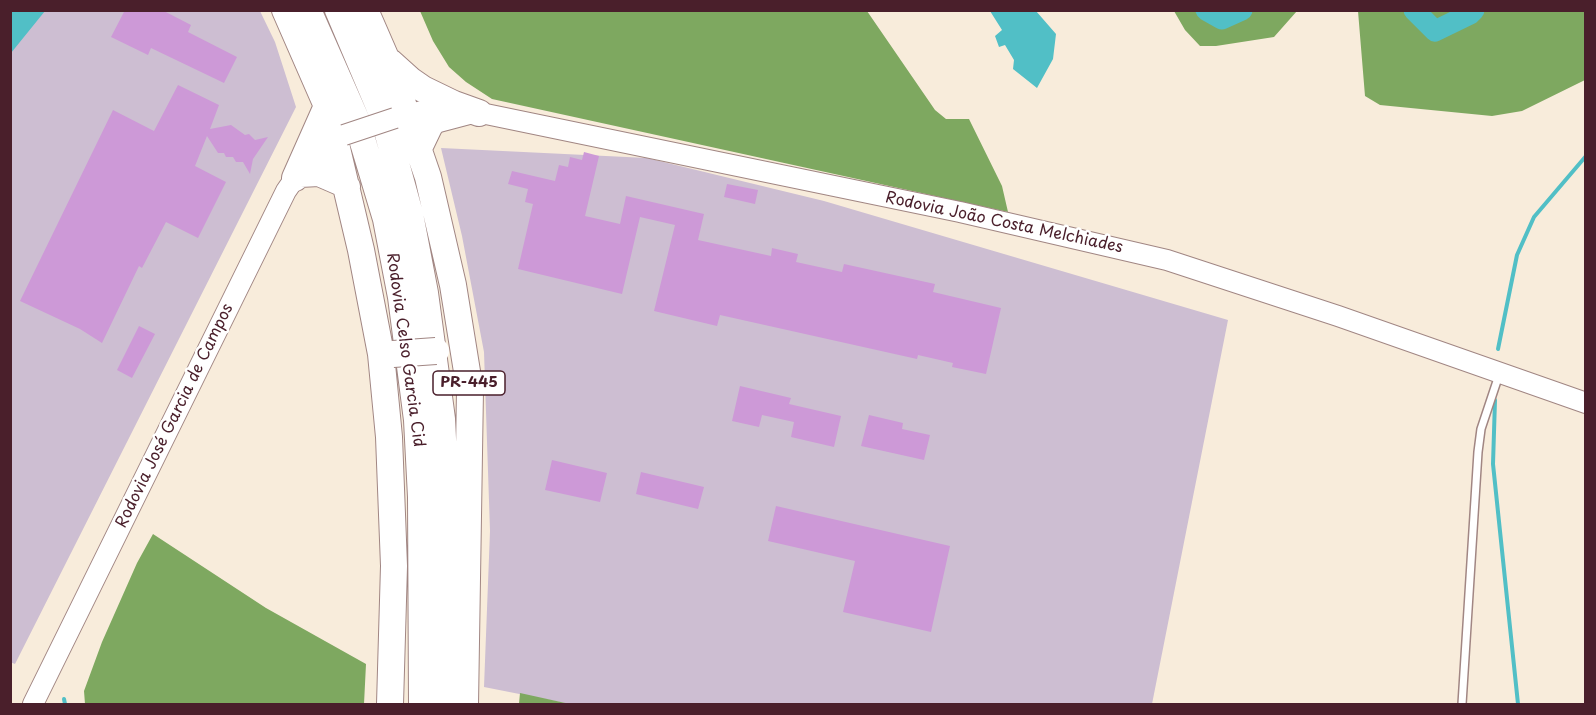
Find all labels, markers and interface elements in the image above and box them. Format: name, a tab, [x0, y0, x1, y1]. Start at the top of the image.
street label: Rodovia João Costa Melchiades	[884, 188, 1124, 258]
street label: Rodovia Celso Garcia Cid	[382, 252, 428, 448]
street label: Rodovia José Garcia de Campos	[112, 301, 238, 531]
road number: PR-445	[433, 371, 505, 395]

